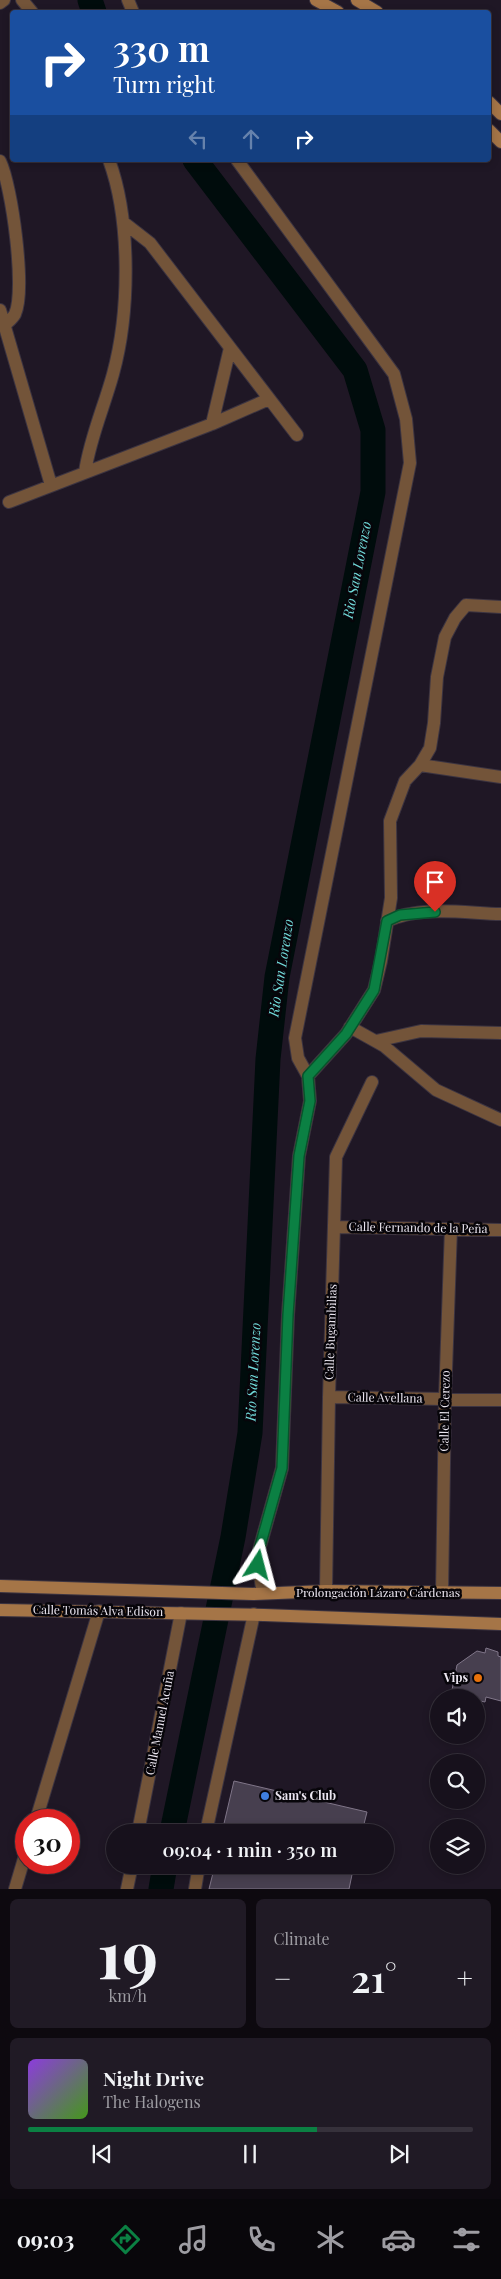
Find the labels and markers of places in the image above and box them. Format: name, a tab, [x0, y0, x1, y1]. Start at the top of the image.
pin	[414, 861, 456, 912]
place label: Vips	[443, 1669, 468, 1685]
marker: Vips	[472, 1672, 484, 1684]
place label: Sam's Club	[275, 1787, 336, 1803]
marker: Sam's Club	[259, 1790, 271, 1802]

